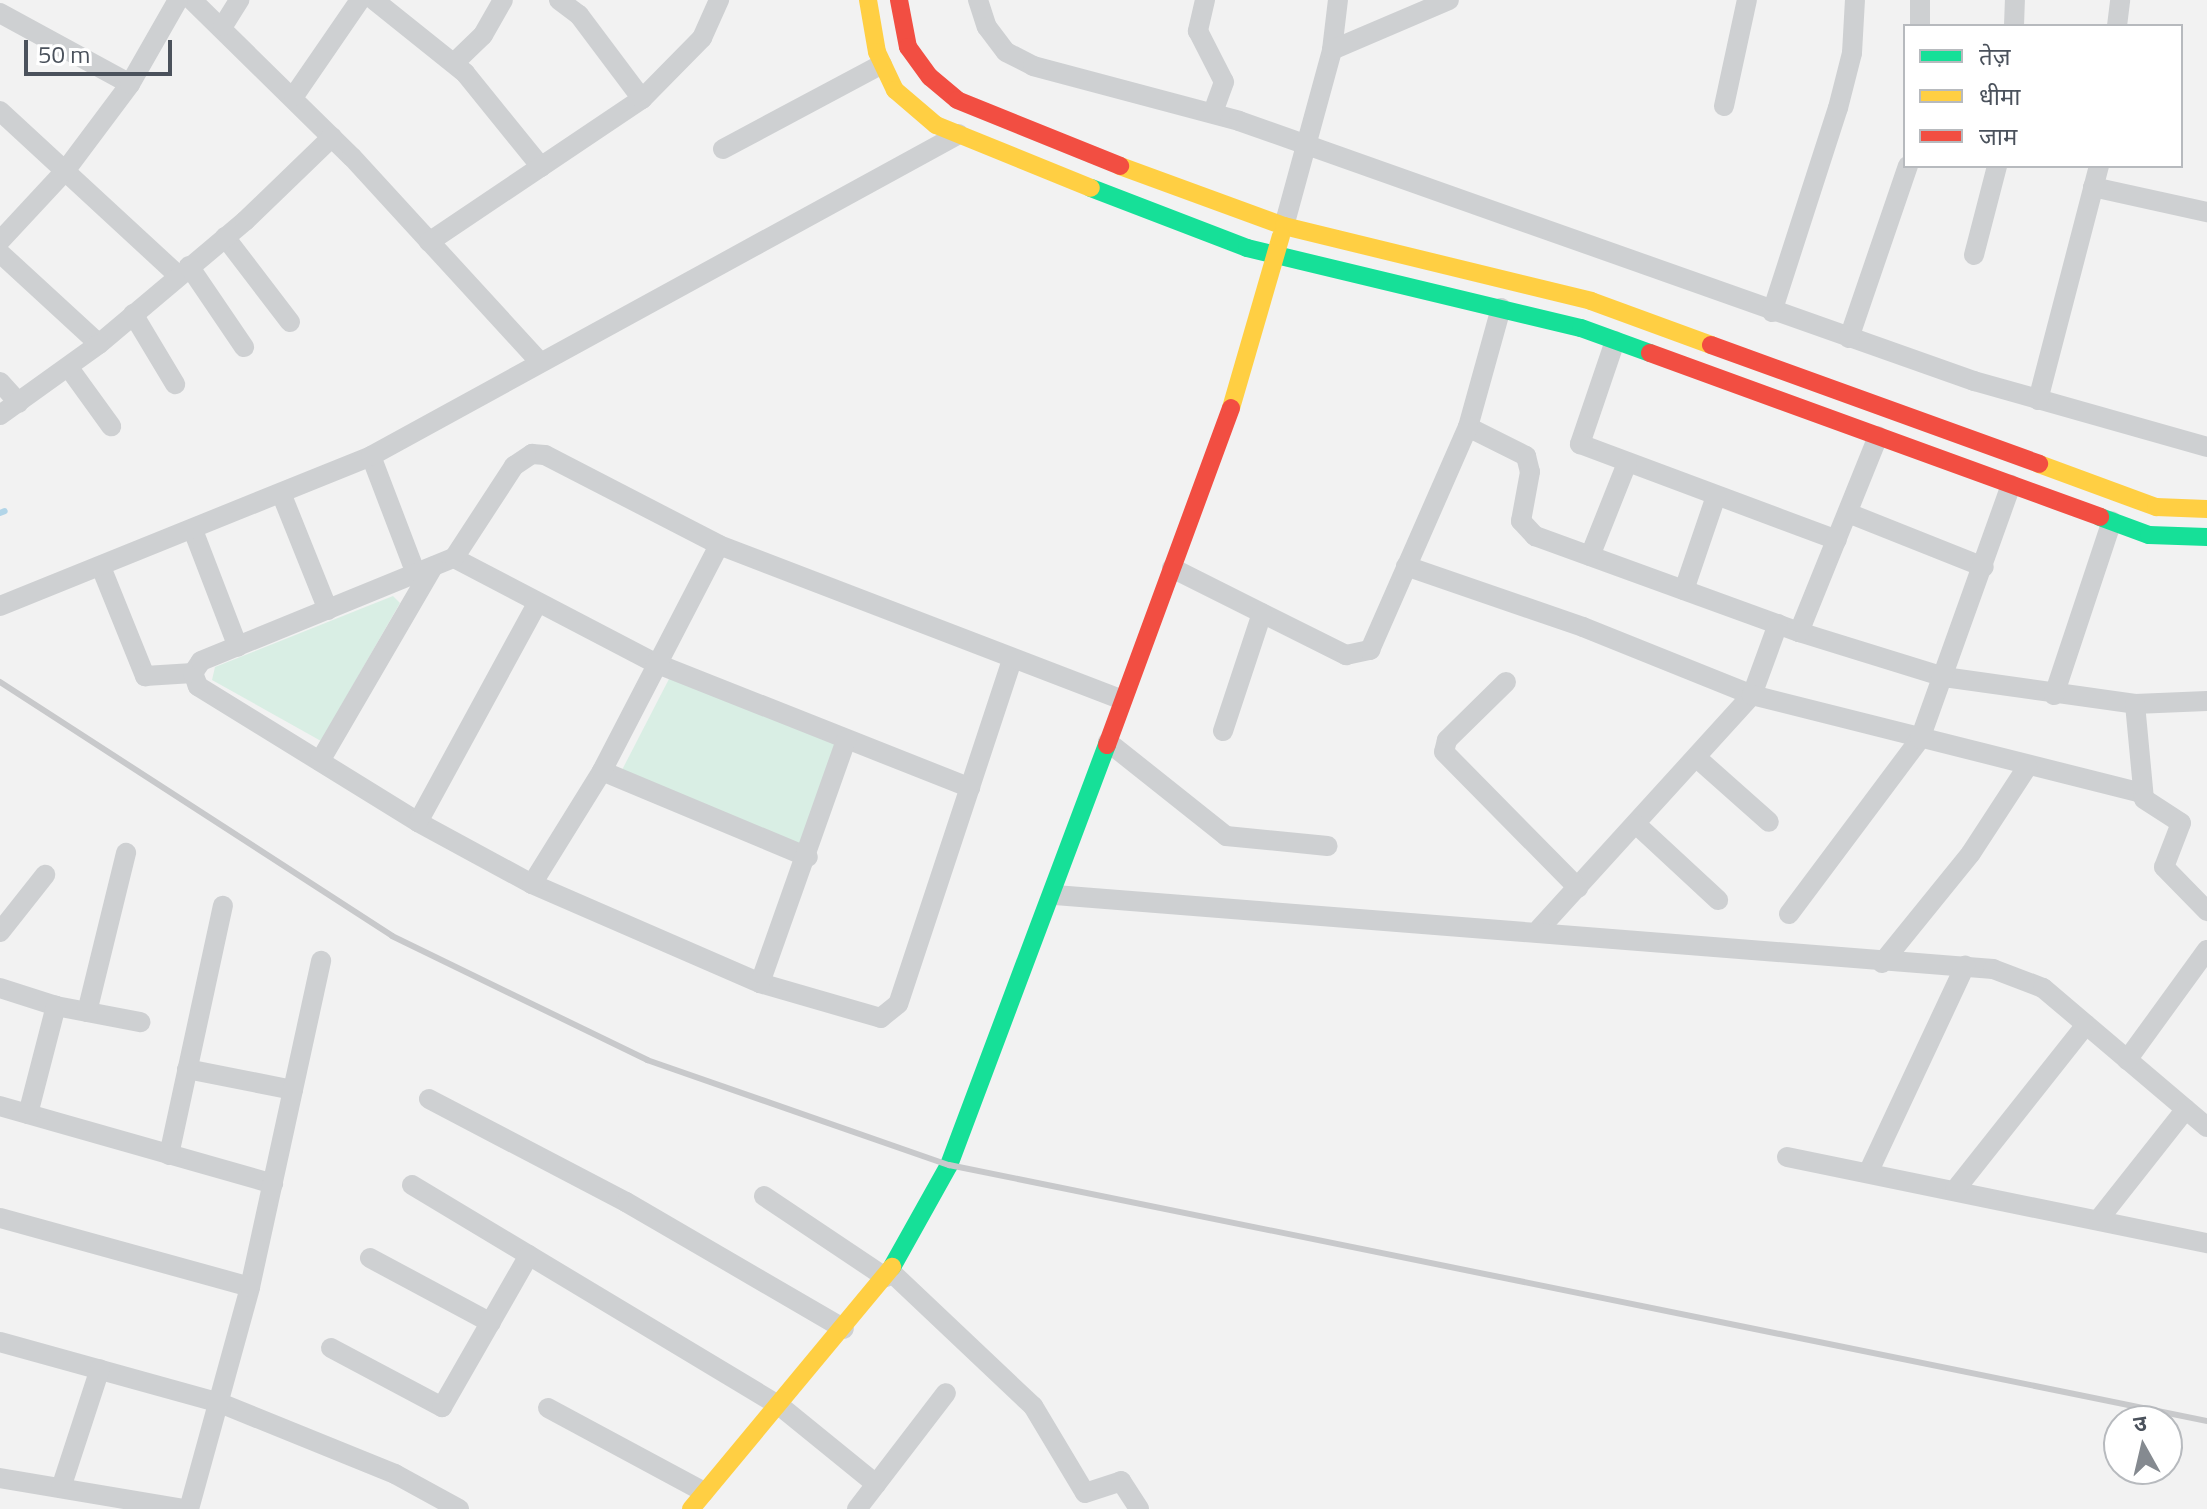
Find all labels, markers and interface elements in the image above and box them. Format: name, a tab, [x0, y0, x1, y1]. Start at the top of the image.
scale bar	[28, 24, 176, 74]
legend	[1903, 24, 2183, 168]
text: 50 m	[38, 36, 90, 72]
text: तेज़	[1979, 38, 2011, 74]
text: धीमा	[1979, 78, 2021, 114]
text: जाम	[1979, 118, 2017, 154]
north arrow	[2103, 1405, 2183, 1485]
text: उ	[2131, 1405, 2149, 1441]

